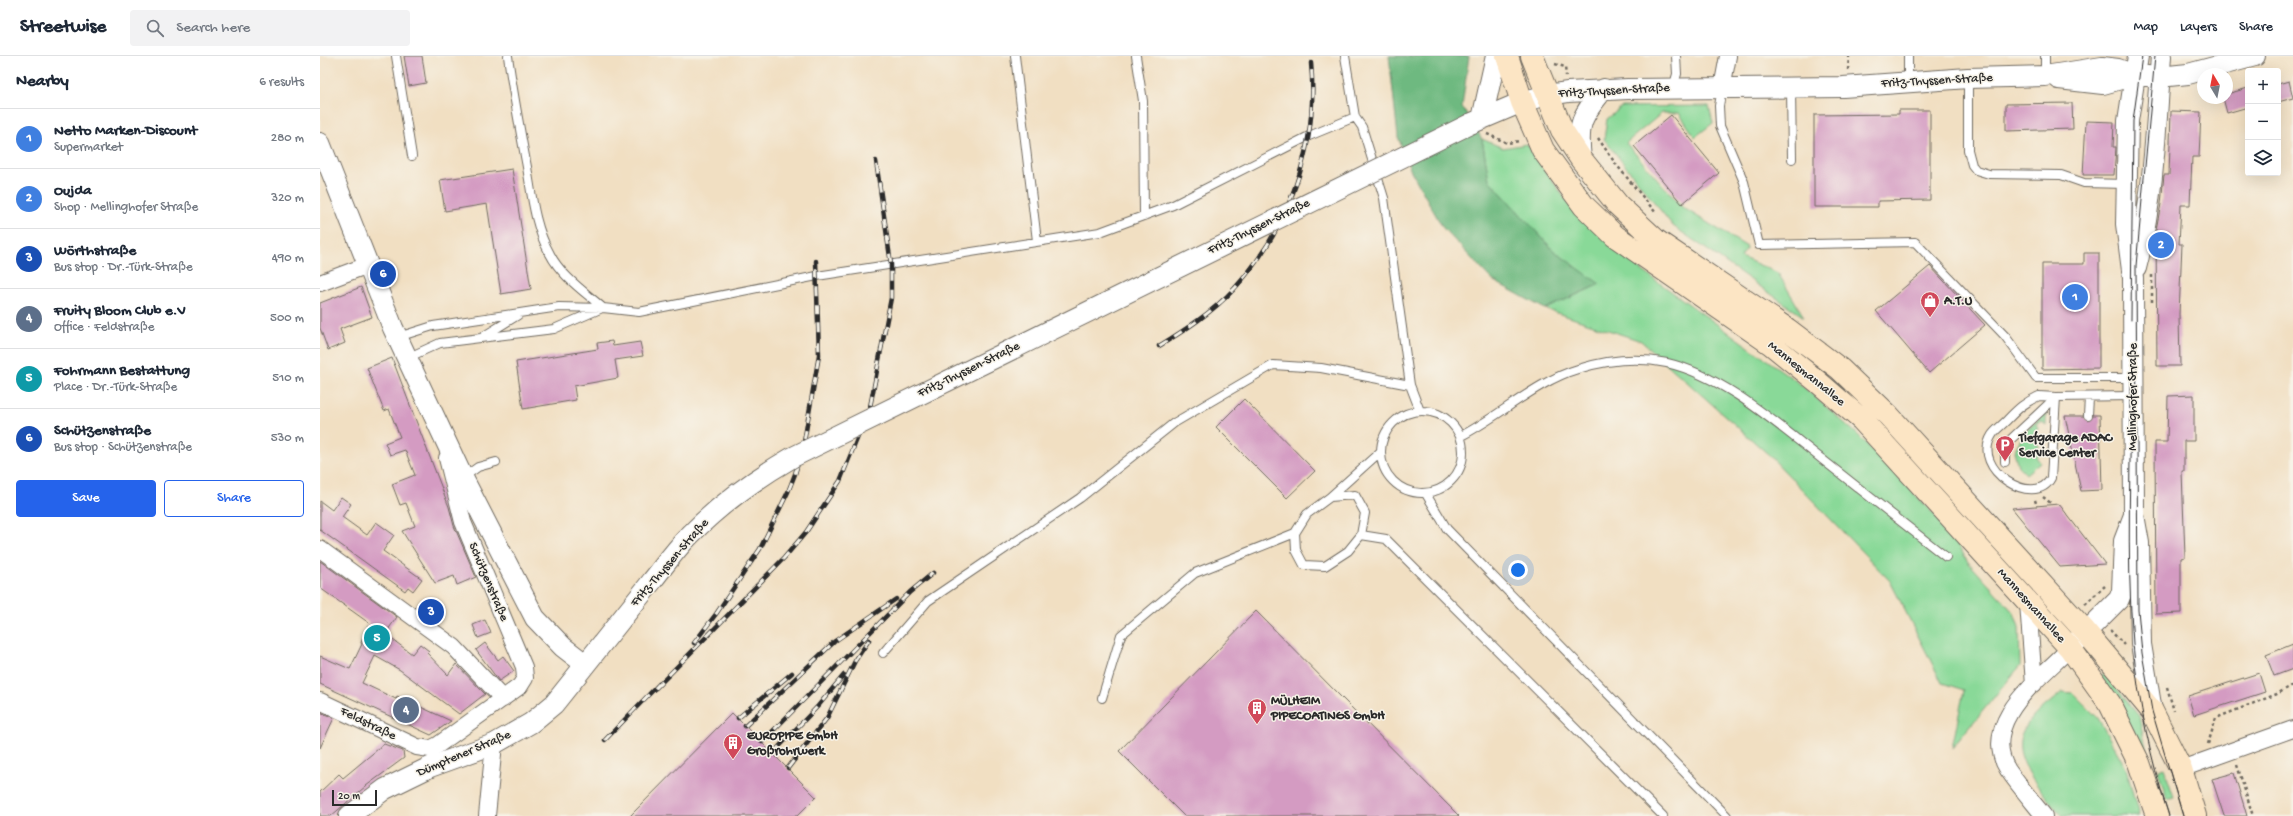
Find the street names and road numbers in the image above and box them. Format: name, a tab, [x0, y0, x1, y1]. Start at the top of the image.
street label: Fritz-Thyssen-Straße	[1880, 71, 1994, 91]
street label: Fritz-Thyssen-Straße	[1557, 81, 1671, 101]
street label: Fritz-Thyssen-Straße	[1205, 196, 1313, 259]
street label: Mannesmannallee	[1764, 338, 1848, 410]
street label: Fritz-Thyssen-Straße	[915, 339, 1023, 402]
street label: Mellinghofer Straße	[2126, 343, 2141, 451]
street label: Fritz-Thyssen-Straße	[627, 516, 713, 611]
street label: Schützenstraße	[465, 540, 511, 624]
street label: Mannesmannallee	[1994, 566, 2069, 647]
street label: Feldstraße	[337, 704, 399, 744]
street label: Dümptener Straße	[414, 727, 513, 781]

